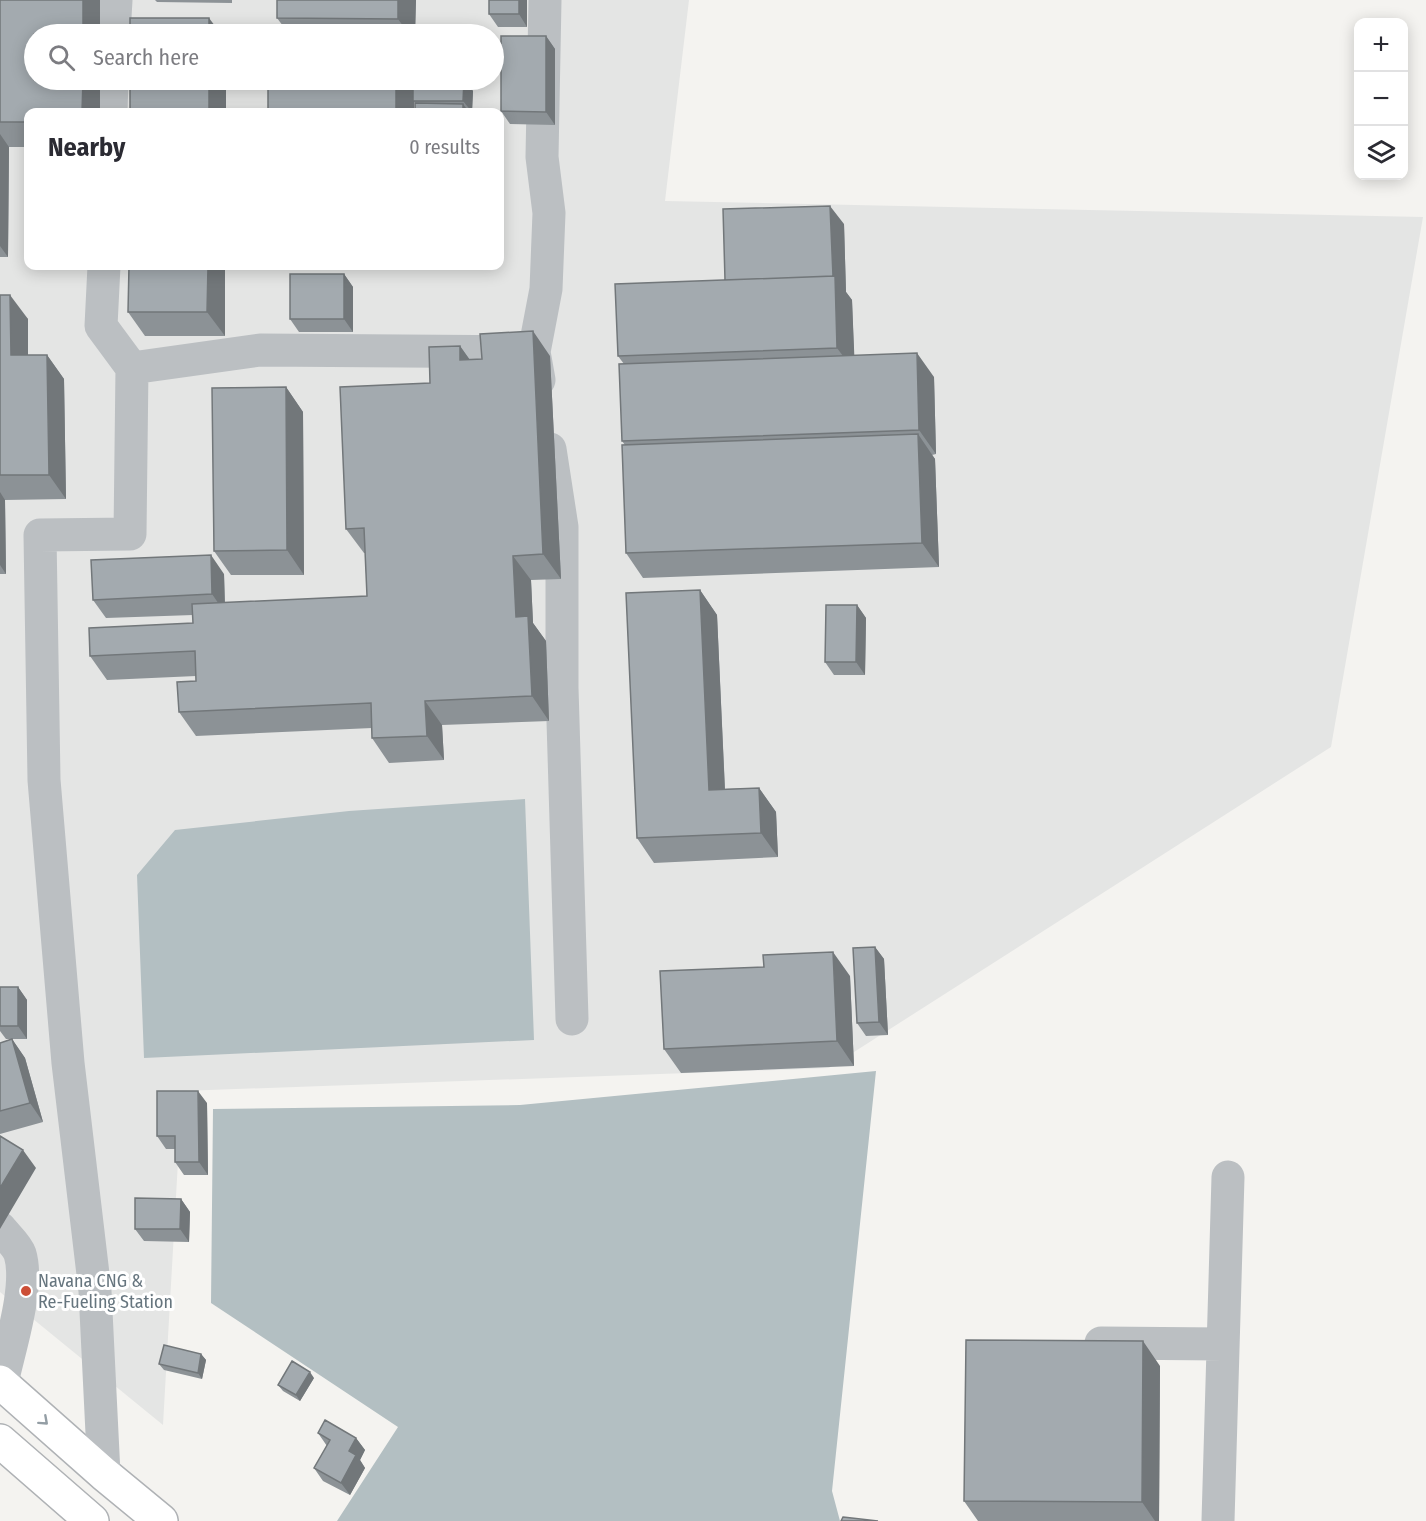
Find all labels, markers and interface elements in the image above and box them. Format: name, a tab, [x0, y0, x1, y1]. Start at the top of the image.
map controls	[1354, 18, 1408, 180]
button: +	[1354, 18, 1408, 72]
search box	[24, 24, 504, 90]
icon: search	[45, 41, 78, 74]
text: Search here	[93, 44, 199, 71]
button: −	[1354, 72, 1408, 126]
button: layers	[1354, 126, 1408, 180]
text: Nearby	[48, 132, 125, 163]
text: 0 results	[409, 135, 480, 159]
place label: Navana CNG & Re-Fueling Station	[38, 1270, 173, 1313]
marker: Navana CNG & Re-Fueling Station	[19, 1284, 33, 1298]
one-way arrow	[37, 1414, 47, 1425]

